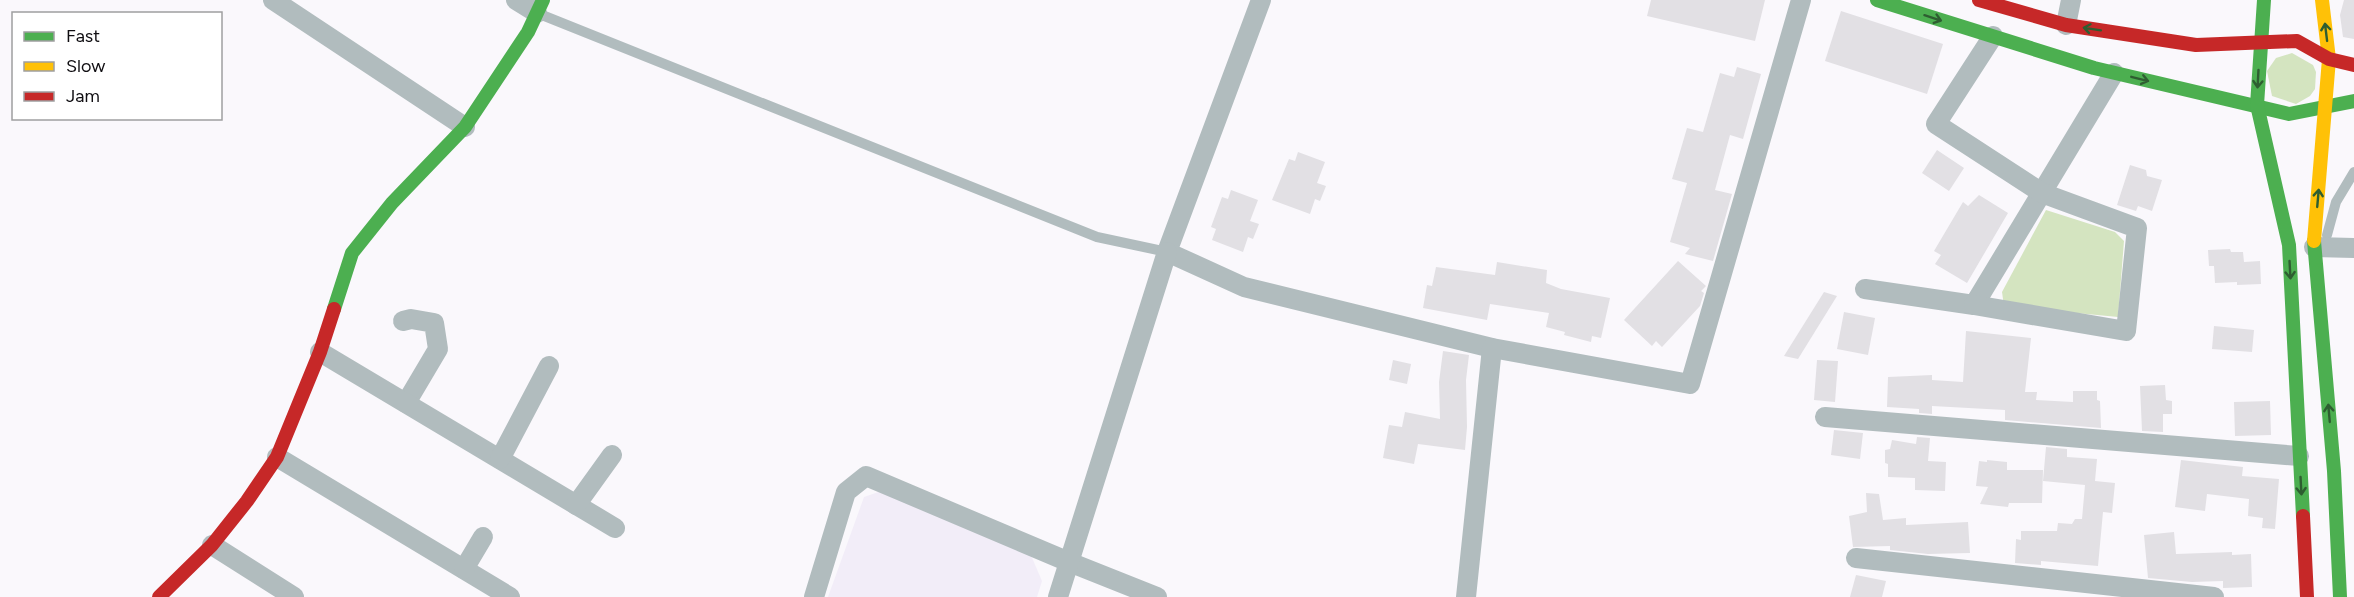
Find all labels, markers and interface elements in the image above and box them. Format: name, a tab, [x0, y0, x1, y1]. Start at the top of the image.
legend	[12, 12, 222, 120]
one-way arrow	[1923, 13, 1942, 24]
one-way arrow	[2320, 22, 2331, 42]
one-way arrow	[2083, 23, 2103, 34]
text: Fast	[66, 25, 100, 47]
text: Slow	[66, 55, 105, 77]
one-way arrow	[2252, 69, 2264, 89]
one-way arrow	[2130, 74, 2149, 86]
text: Jam	[66, 85, 100, 107]
one-way arrow	[2313, 188, 2324, 208]
one-way arrow	[2285, 260, 2296, 280]
one-way arrow	[2323, 403, 2334, 423]
one-way arrow	[2295, 476, 2306, 496]

